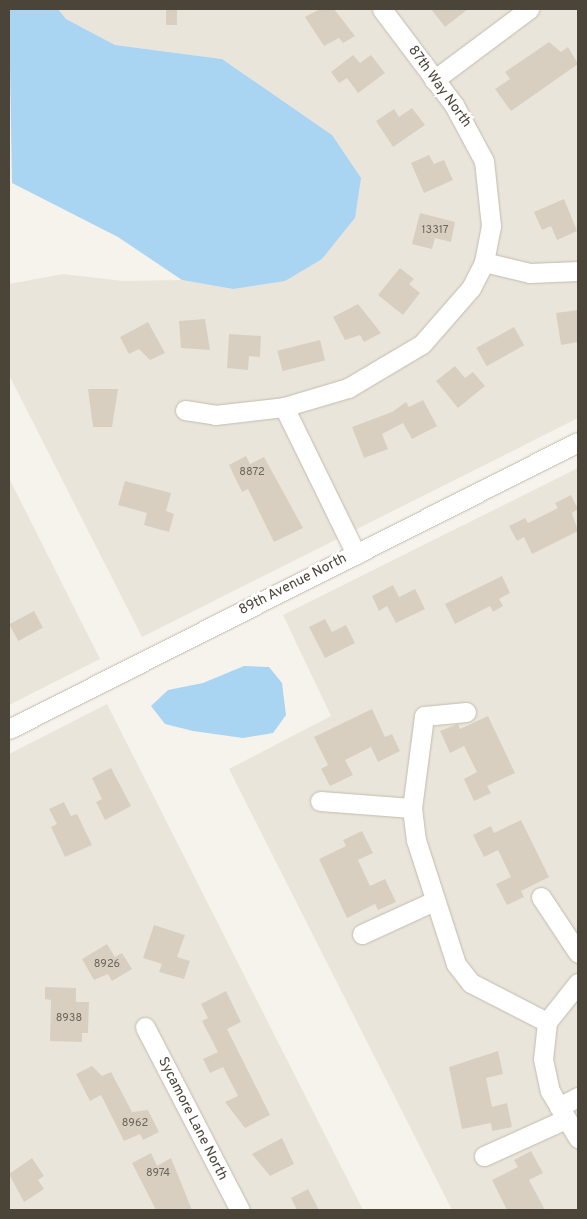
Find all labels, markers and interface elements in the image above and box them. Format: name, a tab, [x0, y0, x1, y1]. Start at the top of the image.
street label: 87th Way North	[404, 43, 474, 131]
house number: 13317	[421, 223, 449, 237]
house number: 8872	[239, 465, 265, 479]
street label: 89th Avenue North	[236, 550, 350, 620]
house number: 8926	[94, 957, 120, 971]
house number: 8938	[56, 1011, 82, 1025]
street label: Sycamore Lane North	[154, 1055, 230, 1183]
house number: 8962	[122, 1116, 148, 1130]
house number: 8974	[146, 1166, 170, 1180]

